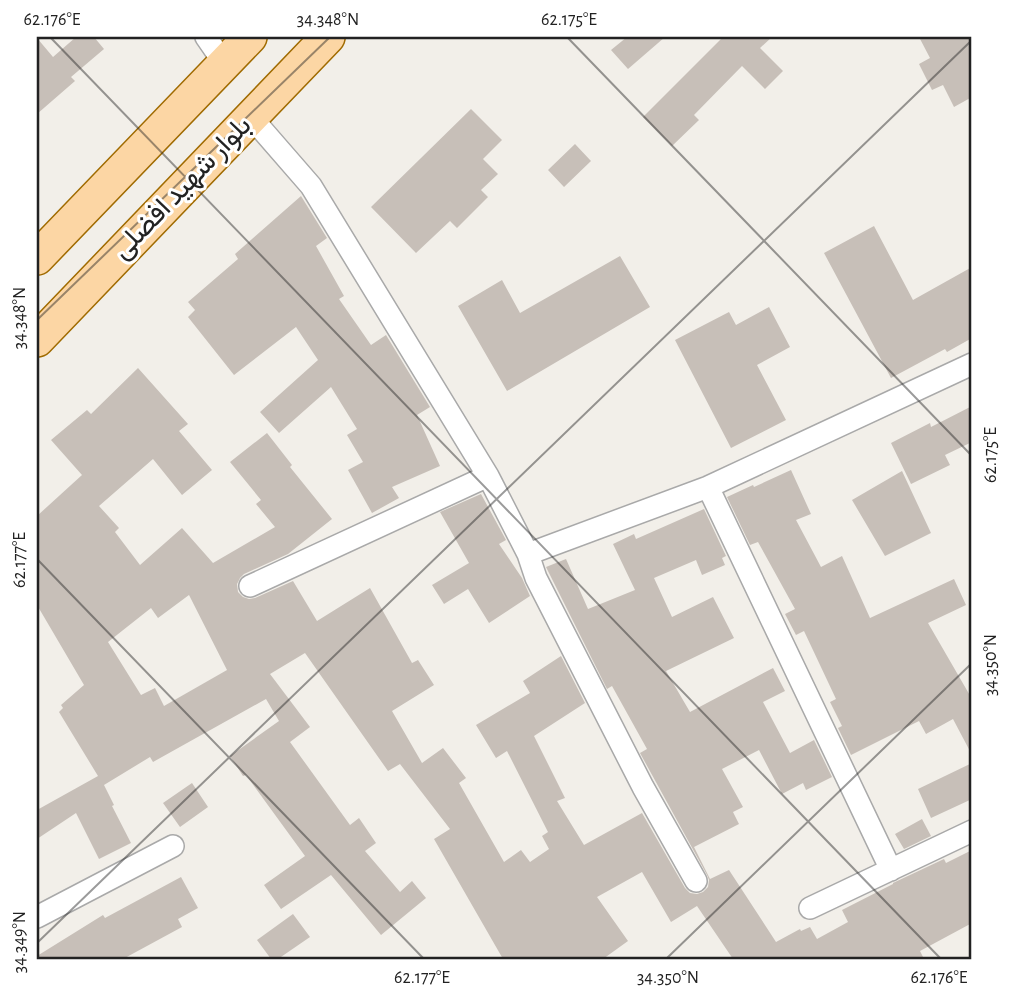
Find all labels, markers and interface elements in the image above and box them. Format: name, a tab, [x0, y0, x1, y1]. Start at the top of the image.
text: 62.176°E	[24, 11, 81, 29]
text: 34.348°N	[297, 11, 359, 29]
text: 62.175°E	[541, 11, 597, 29]
street label: بلوار شهید افضلی	[107, 111, 258, 266]
text: 34.348°N	[11, 287, 29, 349]
text: 62.175°E	[982, 427, 1000, 483]
text: 62.177°E	[11, 532, 29, 588]
text: 34.350°N	[982, 634, 1000, 696]
text: 34.349°N	[11, 911, 29, 973]
text: 62.177°E	[394, 969, 450, 987]
text: 34.350°N	[637, 969, 699, 987]
text: 62.176°E	[911, 969, 968, 987]

